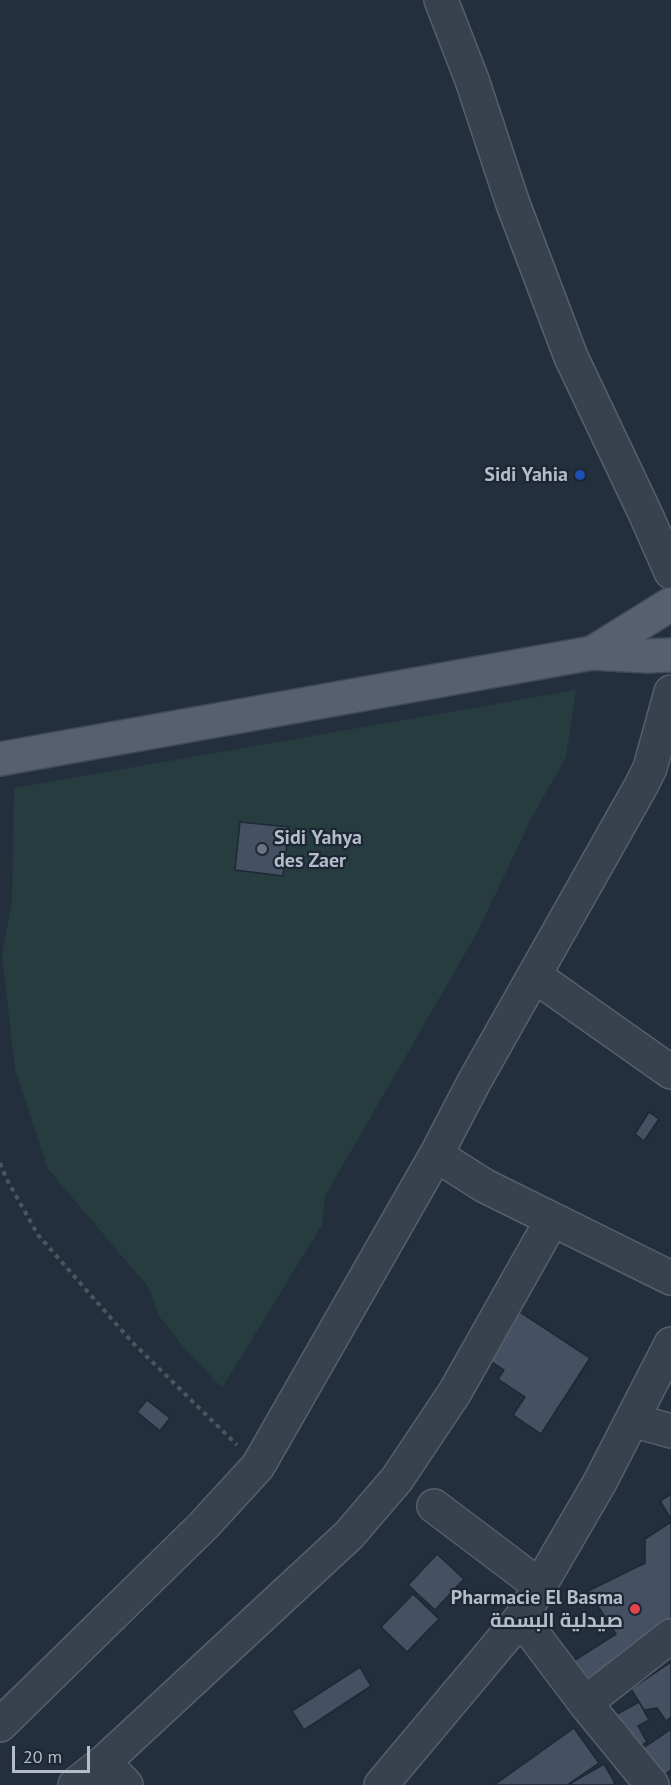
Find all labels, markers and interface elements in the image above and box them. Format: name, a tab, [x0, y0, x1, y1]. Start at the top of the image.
place label: Sidi Yahia	[484, 463, 568, 487]
marker: Sidi Yahia	[573, 468, 587, 482]
place label: Sidi Yahya des Zaer	[274, 826, 362, 873]
marker: Sidi Yahya des Zaer	[255, 842, 269, 856]
place label: Pharmacie El Basma صيدلية البسمة	[451, 1586, 623, 1633]
marker: Pharmacie El Basma صيدلية البسمة	[628, 1602, 642, 1616]
scale bar	[15, 1734, 93, 1772]
text: 20 m	[23, 1745, 62, 1768]

